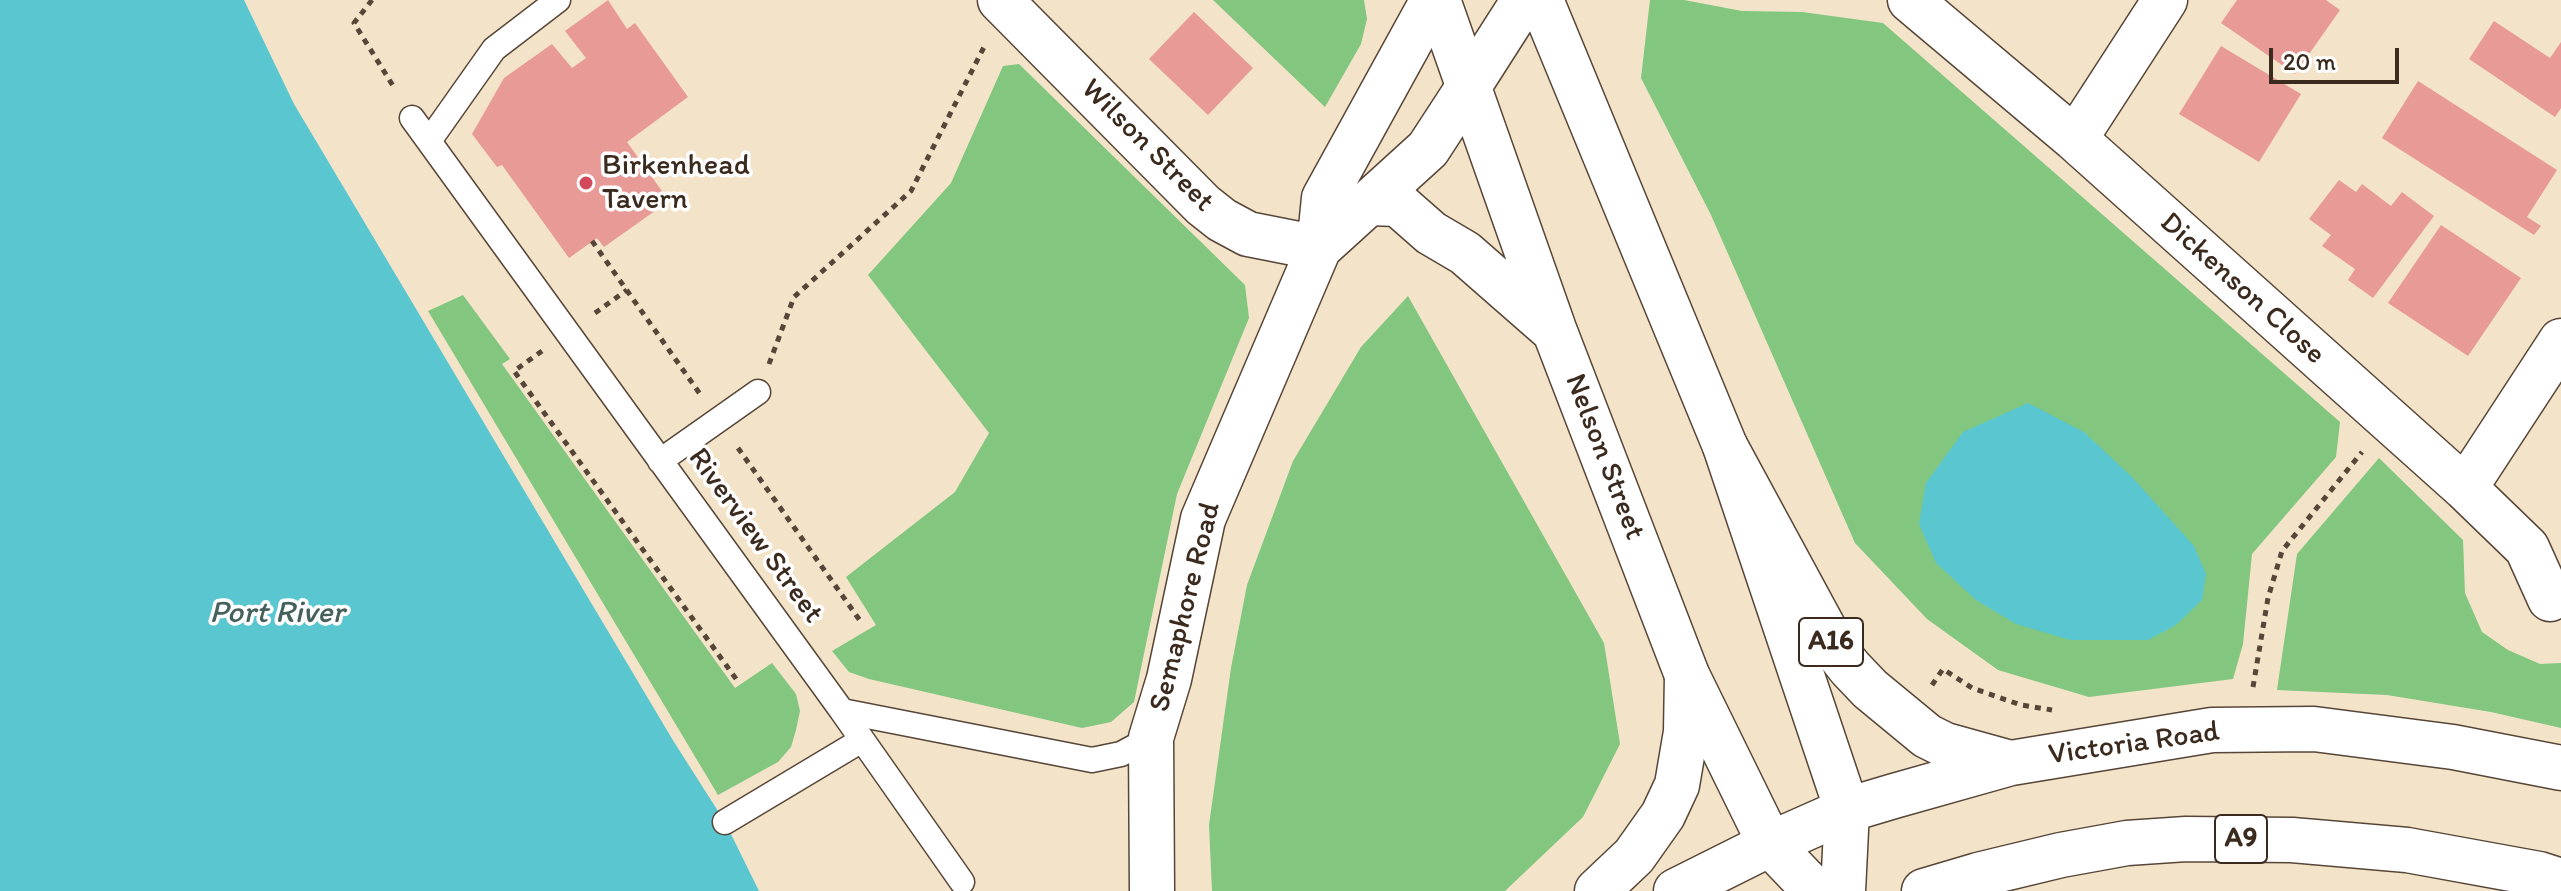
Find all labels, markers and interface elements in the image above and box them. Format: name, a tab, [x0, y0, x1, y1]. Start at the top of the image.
scale bar	[2273, 32, 2403, 82]
text: 20 m	[2283, 47, 2336, 76]
street label: Wilson Street	[1073, 72, 1221, 220]
place label: Birkenhead Tavern	[602, 148, 750, 218]
marker: Birkenhead Tavern	[577, 174, 595, 192]
street label: Dickenson Close	[2152, 205, 2332, 373]
street label: Nelson Street	[1556, 369, 1652, 545]
street label: Riverview Street	[679, 441, 831, 631]
street label: Semaphore Road	[1143, 498, 1229, 716]
water label: Port River	[209, 595, 345, 633]
road number: A16	[1799, 618, 1863, 666]
street label: Victoria Road	[2046, 714, 2222, 774]
road number: A9	[2215, 815, 2267, 863]

